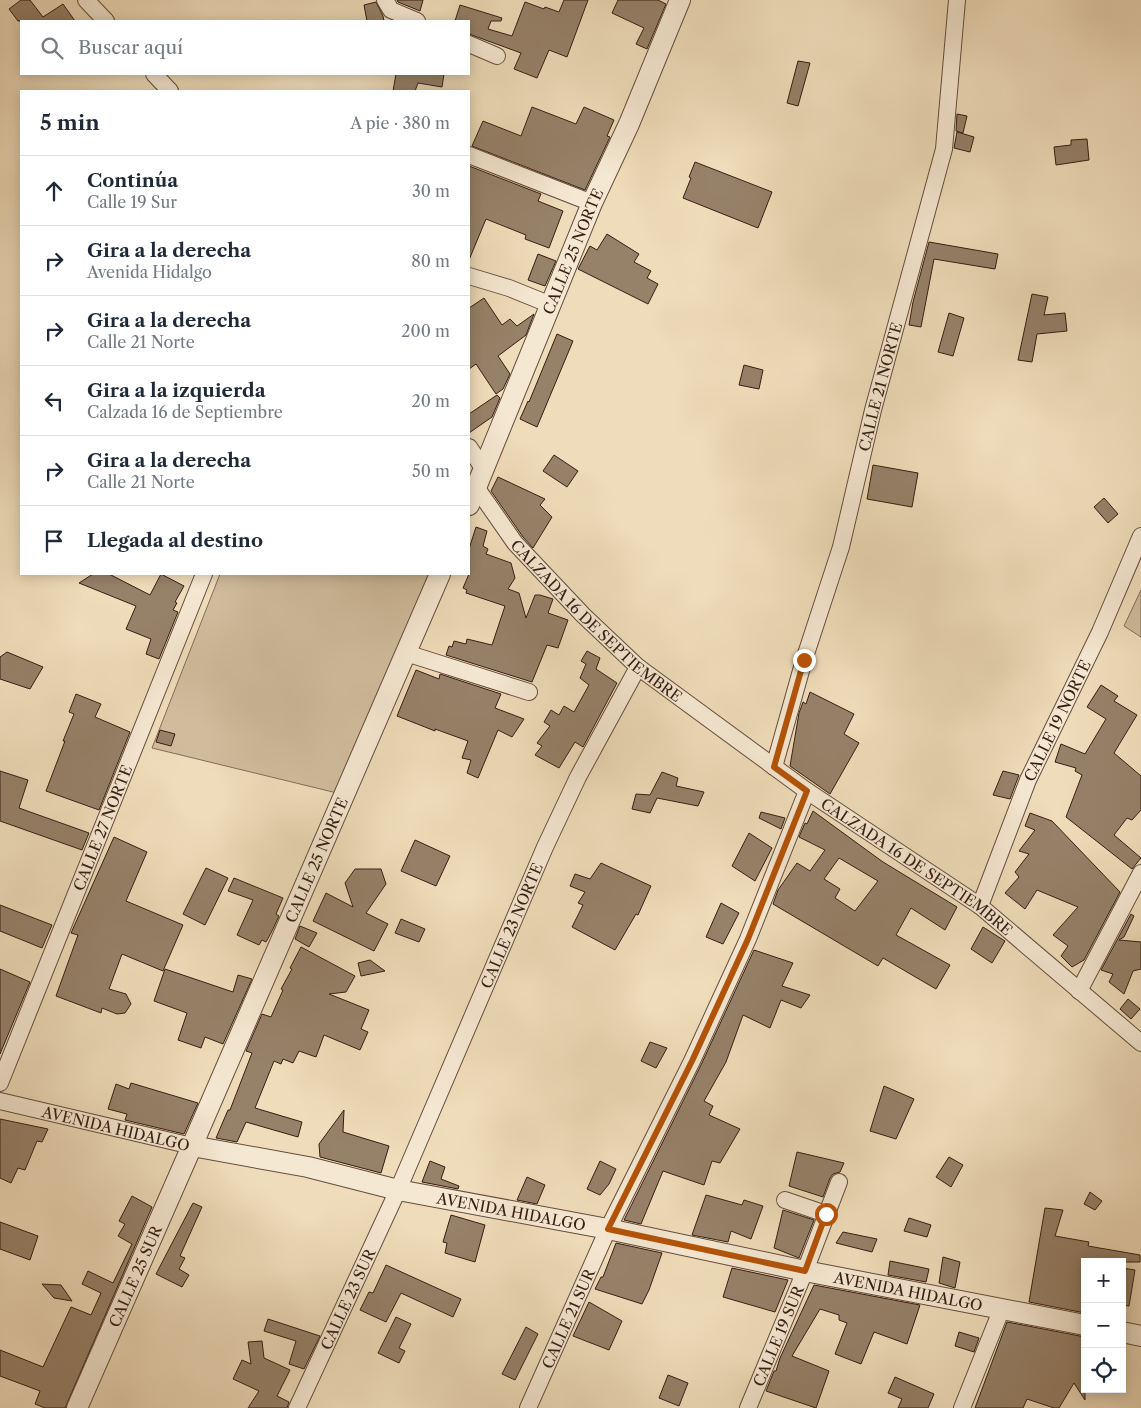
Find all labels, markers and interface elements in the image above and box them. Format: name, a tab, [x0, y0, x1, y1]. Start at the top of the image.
search box	[20, 20, 470, 75]
icon: search	[38, 34, 66, 62]
text: Buscar aquí	[78, 36, 183, 59]
text: 5 min	[40, 110, 100, 135]
text: A pie · 380 m	[350, 113, 450, 133]
text: Continúa	[87, 169, 178, 192]
icon: ahead	[40, 177, 68, 205]
text: 30 m	[412, 181, 450, 201]
street label: CALLE 25 NORTE	[538, 185, 607, 317]
text: Calle 19 Sur	[87, 192, 177, 212]
text: Gira a la derecha	[87, 239, 251, 262]
icon: right	[40, 247, 68, 275]
text: 80 m	[411, 251, 450, 271]
text: Avenida Hidalgo	[87, 262, 212, 282]
text: Gira a la derecha	[87, 309, 251, 332]
icon: right	[40, 317, 68, 345]
street label: CALLE 21 NORTE	[854, 320, 906, 453]
text: 200 m	[401, 321, 450, 341]
text: Calle 21 Norte	[87, 332, 195, 352]
text: Gira a la izquierda	[87, 379, 266, 402]
icon: left	[40, 387, 68, 415]
text: 20 m	[411, 391, 450, 411]
text: Calzada 16 de Septiembre	[87, 402, 283, 422]
text: Gira a la derecha	[87, 449, 251, 472]
icon: right	[40, 457, 68, 485]
text: 50 m	[412, 461, 450, 481]
text: Calle 21 Norte	[87, 472, 195, 492]
icon: arrive	[40, 527, 68, 555]
text: Llegada al destino	[87, 529, 263, 552]
street label: CALZADA 16 DE SEPTIEMBRE	[507, 535, 686, 706]
route end	[793, 649, 816, 672]
street label: CALLE 19 NORTE	[1019, 657, 1095, 784]
street label: CALLE 27 NORTE	[69, 762, 136, 893]
street label: CALLE 25 NORTE	[281, 794, 351, 925]
street label: CALZADA 16 DE SEPTIEMBRE	[818, 794, 1017, 939]
street label: CALLE 23 NORTE	[476, 860, 547, 991]
street label: AVENIDA HIDALGO	[39, 1101, 192, 1155]
street label: AVENIDA HIDALGO	[434, 1188, 587, 1234]
route start	[815, 1203, 838, 1226]
street label: CALLE 25 SUR	[104, 1221, 166, 1330]
street label: CALLE 23 SUR	[316, 1245, 379, 1353]
map controls	[1081, 1258, 1126, 1393]
button: +	[1081, 1258, 1126, 1303]
street label: CALLE 21 SUR	[537, 1265, 599, 1371]
street label: AVENIDA HIDALGO	[831, 1267, 984, 1315]
street label: CALLE 19 SUR	[749, 1282, 808, 1389]
button: −	[1081, 1303, 1126, 1348]
button: locate	[1081, 1348, 1126, 1393]

